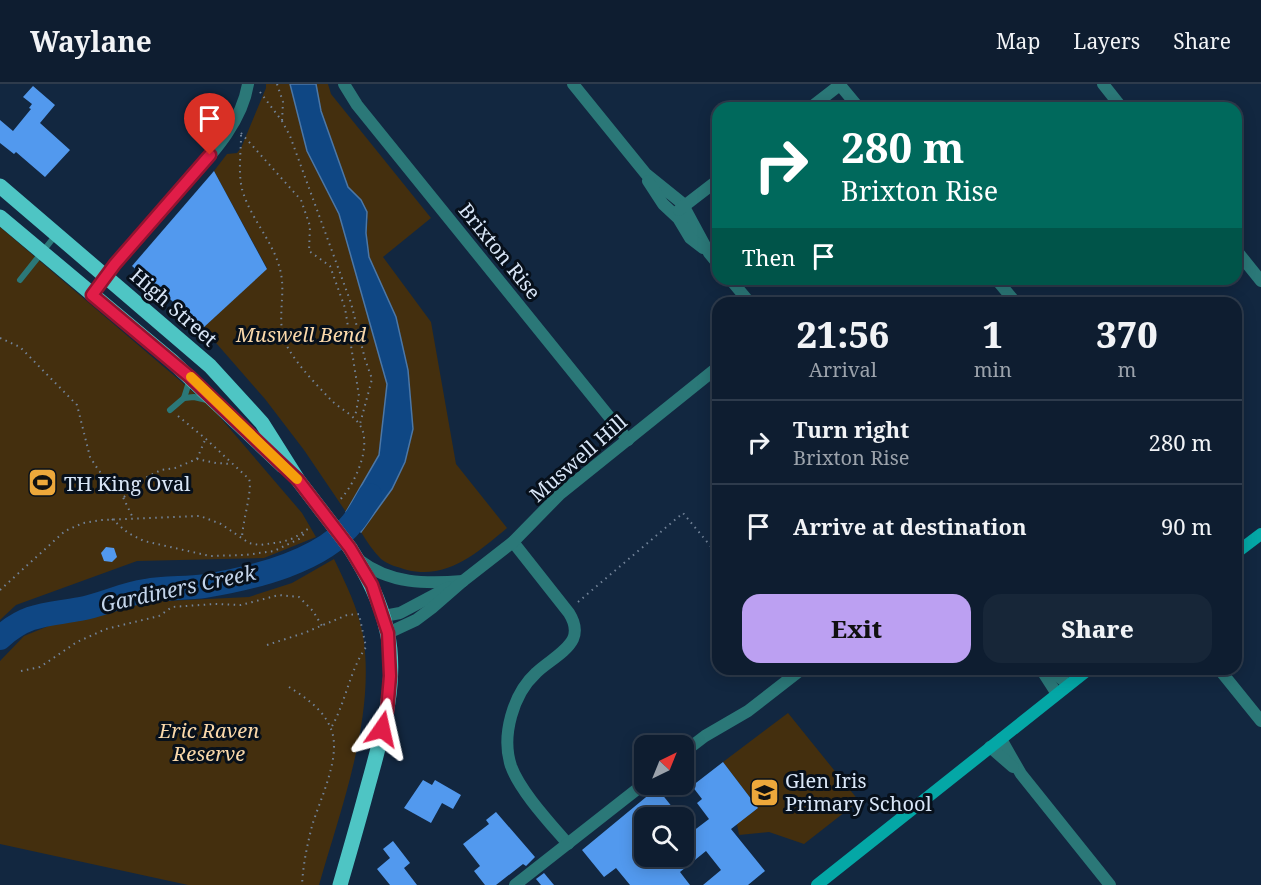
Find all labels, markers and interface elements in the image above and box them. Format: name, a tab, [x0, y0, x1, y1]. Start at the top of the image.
text: Waylane	[30, 22, 152, 60]
text: Map	[996, 27, 1040, 55]
text: Layers	[1073, 27, 1140, 55]
text: Share	[1173, 27, 1231, 55]
pin	[184, 93, 235, 155]
icon: arrive	[193, 102, 226, 135]
text: 280 m	[841, 118, 965, 175]
icon: right	[742, 126, 820, 204]
text: Brixton Rise	[841, 172, 998, 209]
street label: Brixton Rise	[453, 197, 547, 305]
icon: arrive	[807, 240, 840, 273]
text: Then	[742, 242, 795, 272]
street label: High Street	[125, 262, 223, 352]
text: 21:56	[796, 310, 889, 359]
text: 1	[983, 310, 1003, 359]
text: 370	[1096, 310, 1158, 359]
park label: Muswell Bend	[235, 321, 366, 348]
text: Arrival	[809, 356, 877, 383]
text: min	[974, 356, 1012, 383]
text: m	[1118, 356, 1136, 383]
street label: Muswell Hill	[524, 408, 632, 508]
text: Turn right	[793, 414, 909, 444]
icon: right	[742, 426, 775, 459]
text: 280 m	[1149, 427, 1212, 457]
text: Brixton Rise	[793, 444, 909, 471]
sports icon: TH King Oval	[27, 467, 59, 499]
place label: TH King Oval	[64, 470, 190, 497]
icon: arrive	[742, 510, 775, 543]
text: Arrive at destination	[793, 511, 1027, 541]
text: 90 m	[1161, 511, 1212, 541]
water label: Gardiners Creek	[98, 558, 259, 618]
button: Exit	[742, 594, 971, 663]
button: Share	[983, 594, 1212, 663]
position arrow	[350, 697, 414, 761]
park label: Eric Raven Reserve	[158, 717, 259, 767]
north arrow	[634, 735, 694, 795]
map controls	[634, 735, 694, 867]
place label: Glen Iris Primary School	[785, 767, 932, 817]
school or university icon: Glen Iris Primary School	[748, 776, 780, 808]
button: search	[634, 807, 694, 867]

